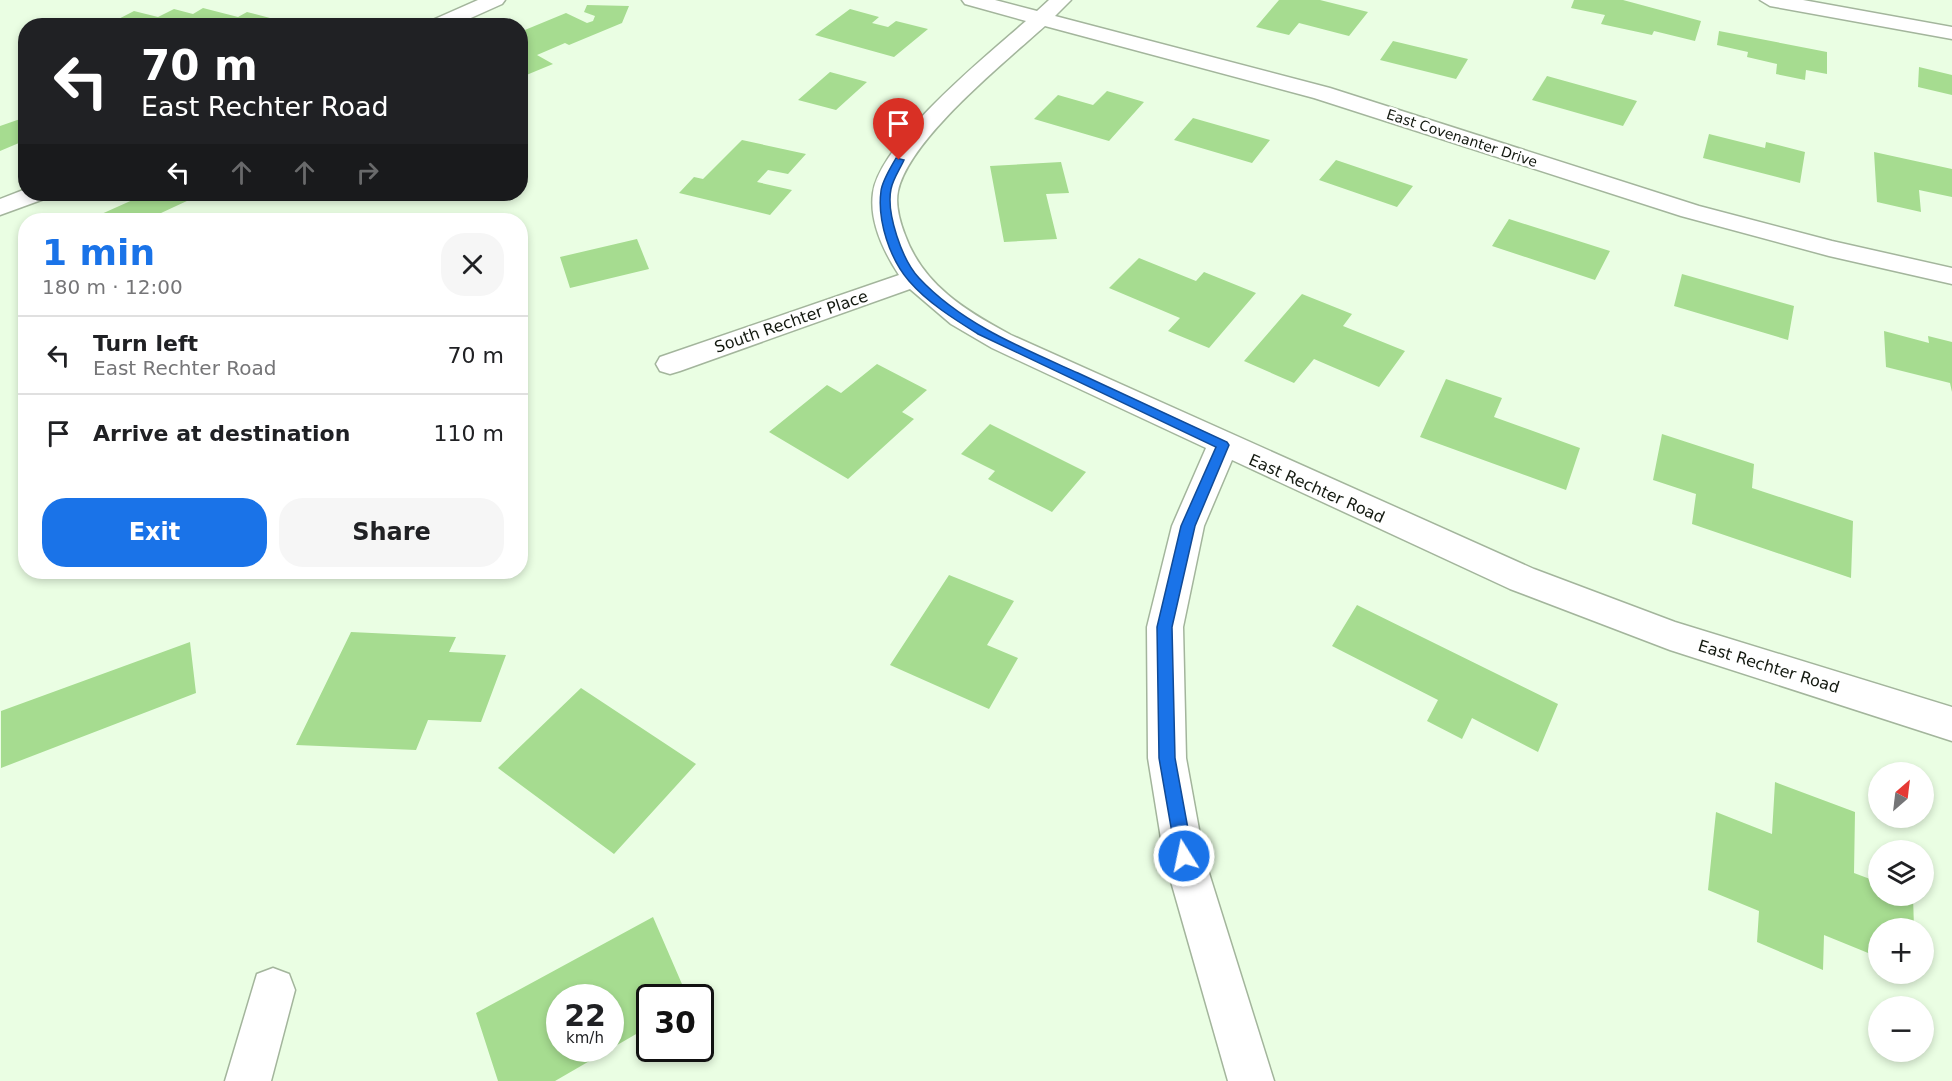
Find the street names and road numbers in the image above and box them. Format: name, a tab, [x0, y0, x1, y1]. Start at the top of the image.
street label: East Covenanter Drive	[1384, 106, 1540, 170]
street label: South Rechter Place	[712, 286, 870, 357]
street label: East Rechter Road	[1246, 450, 1388, 527]
street label: East Rechter Road	[1696, 636, 1842, 697]

